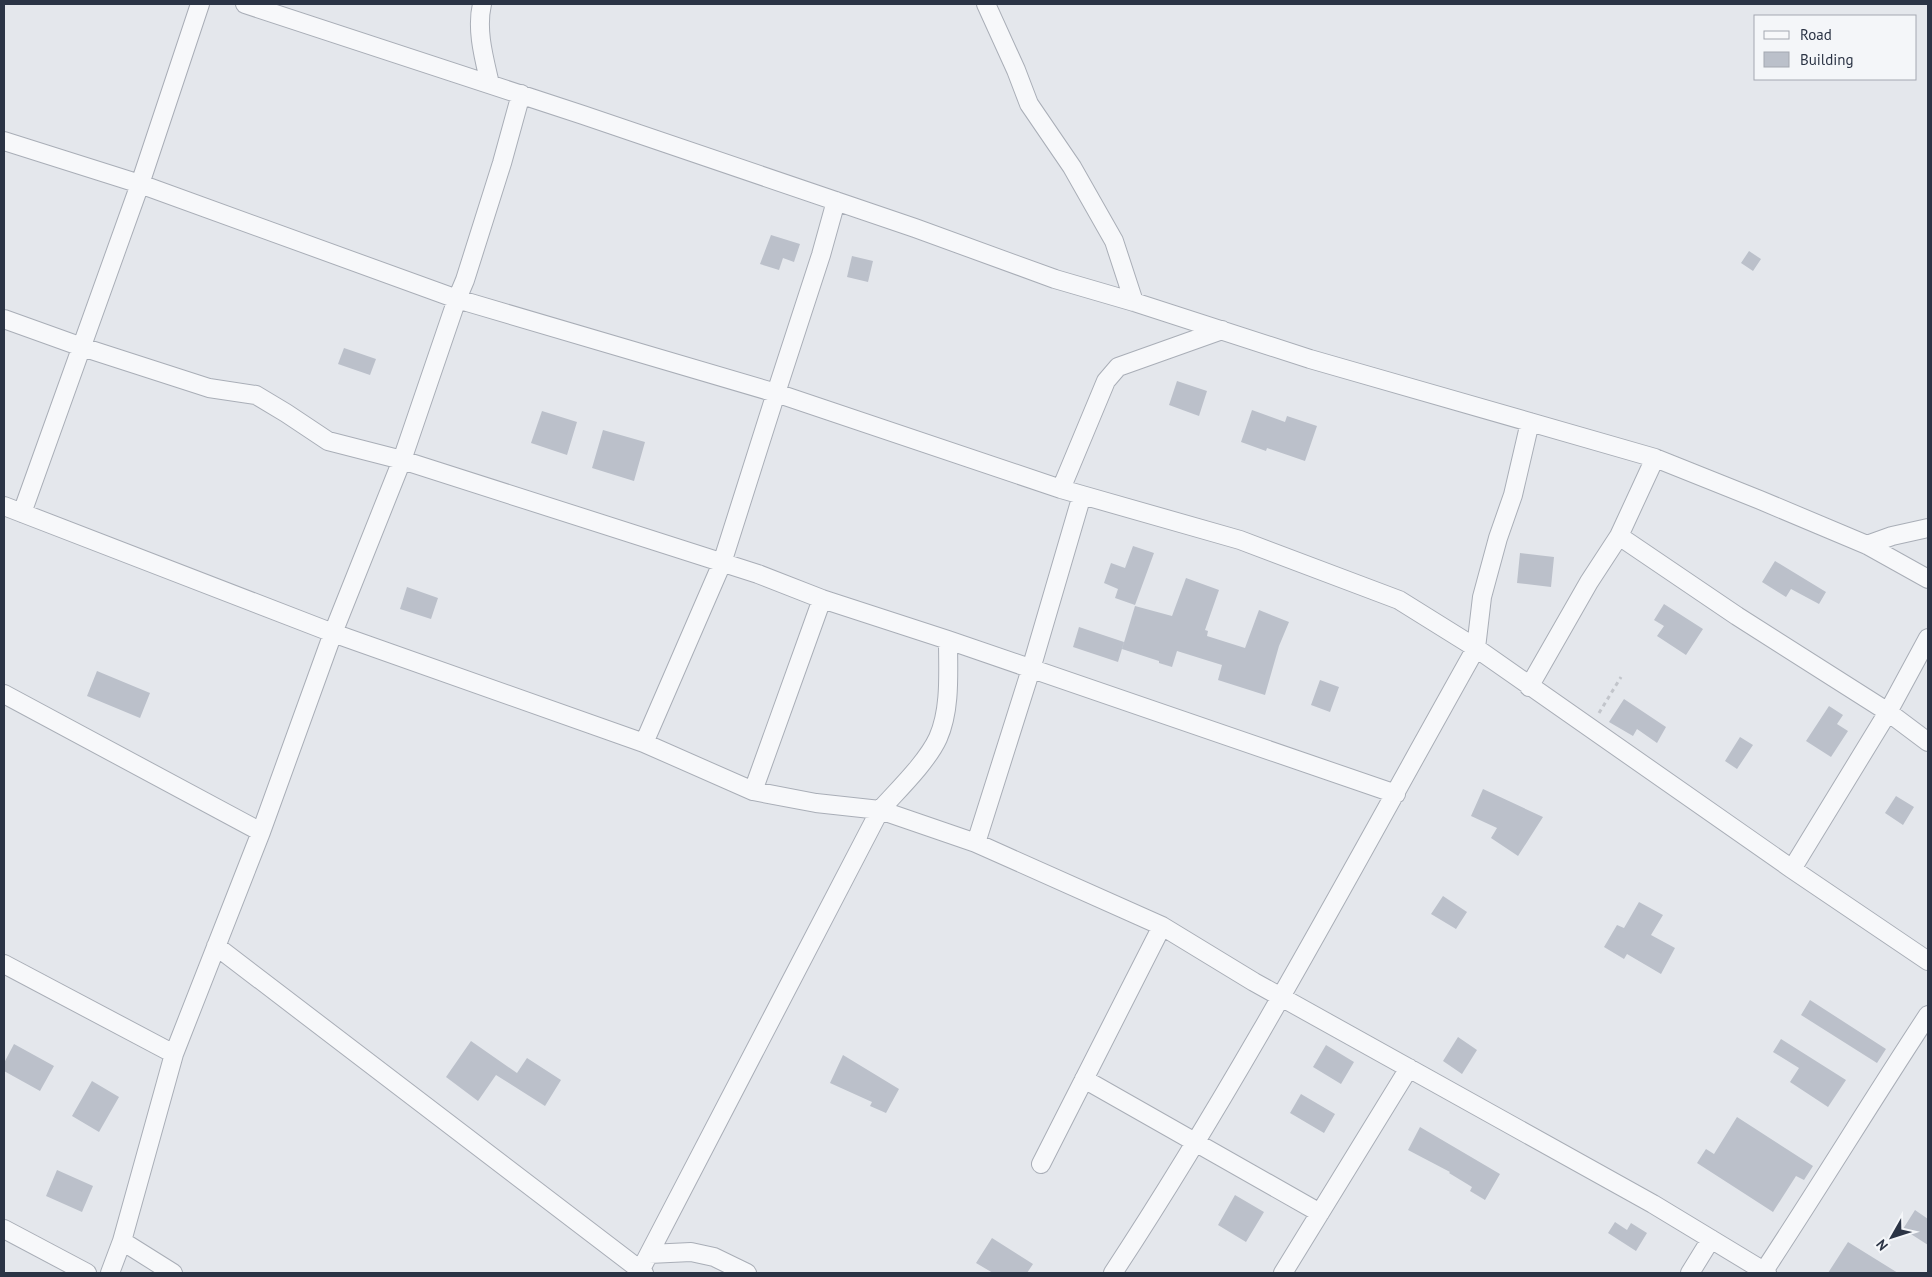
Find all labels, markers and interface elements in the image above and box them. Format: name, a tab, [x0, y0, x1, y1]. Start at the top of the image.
legend	[1754, 15, 1917, 80]
text: Road	[1800, 25, 1832, 44]
text: Building	[1800, 50, 1854, 69]
north arrow	[1867, 1212, 1917, 1262]
text: N	[1872, 1236, 1892, 1254]

